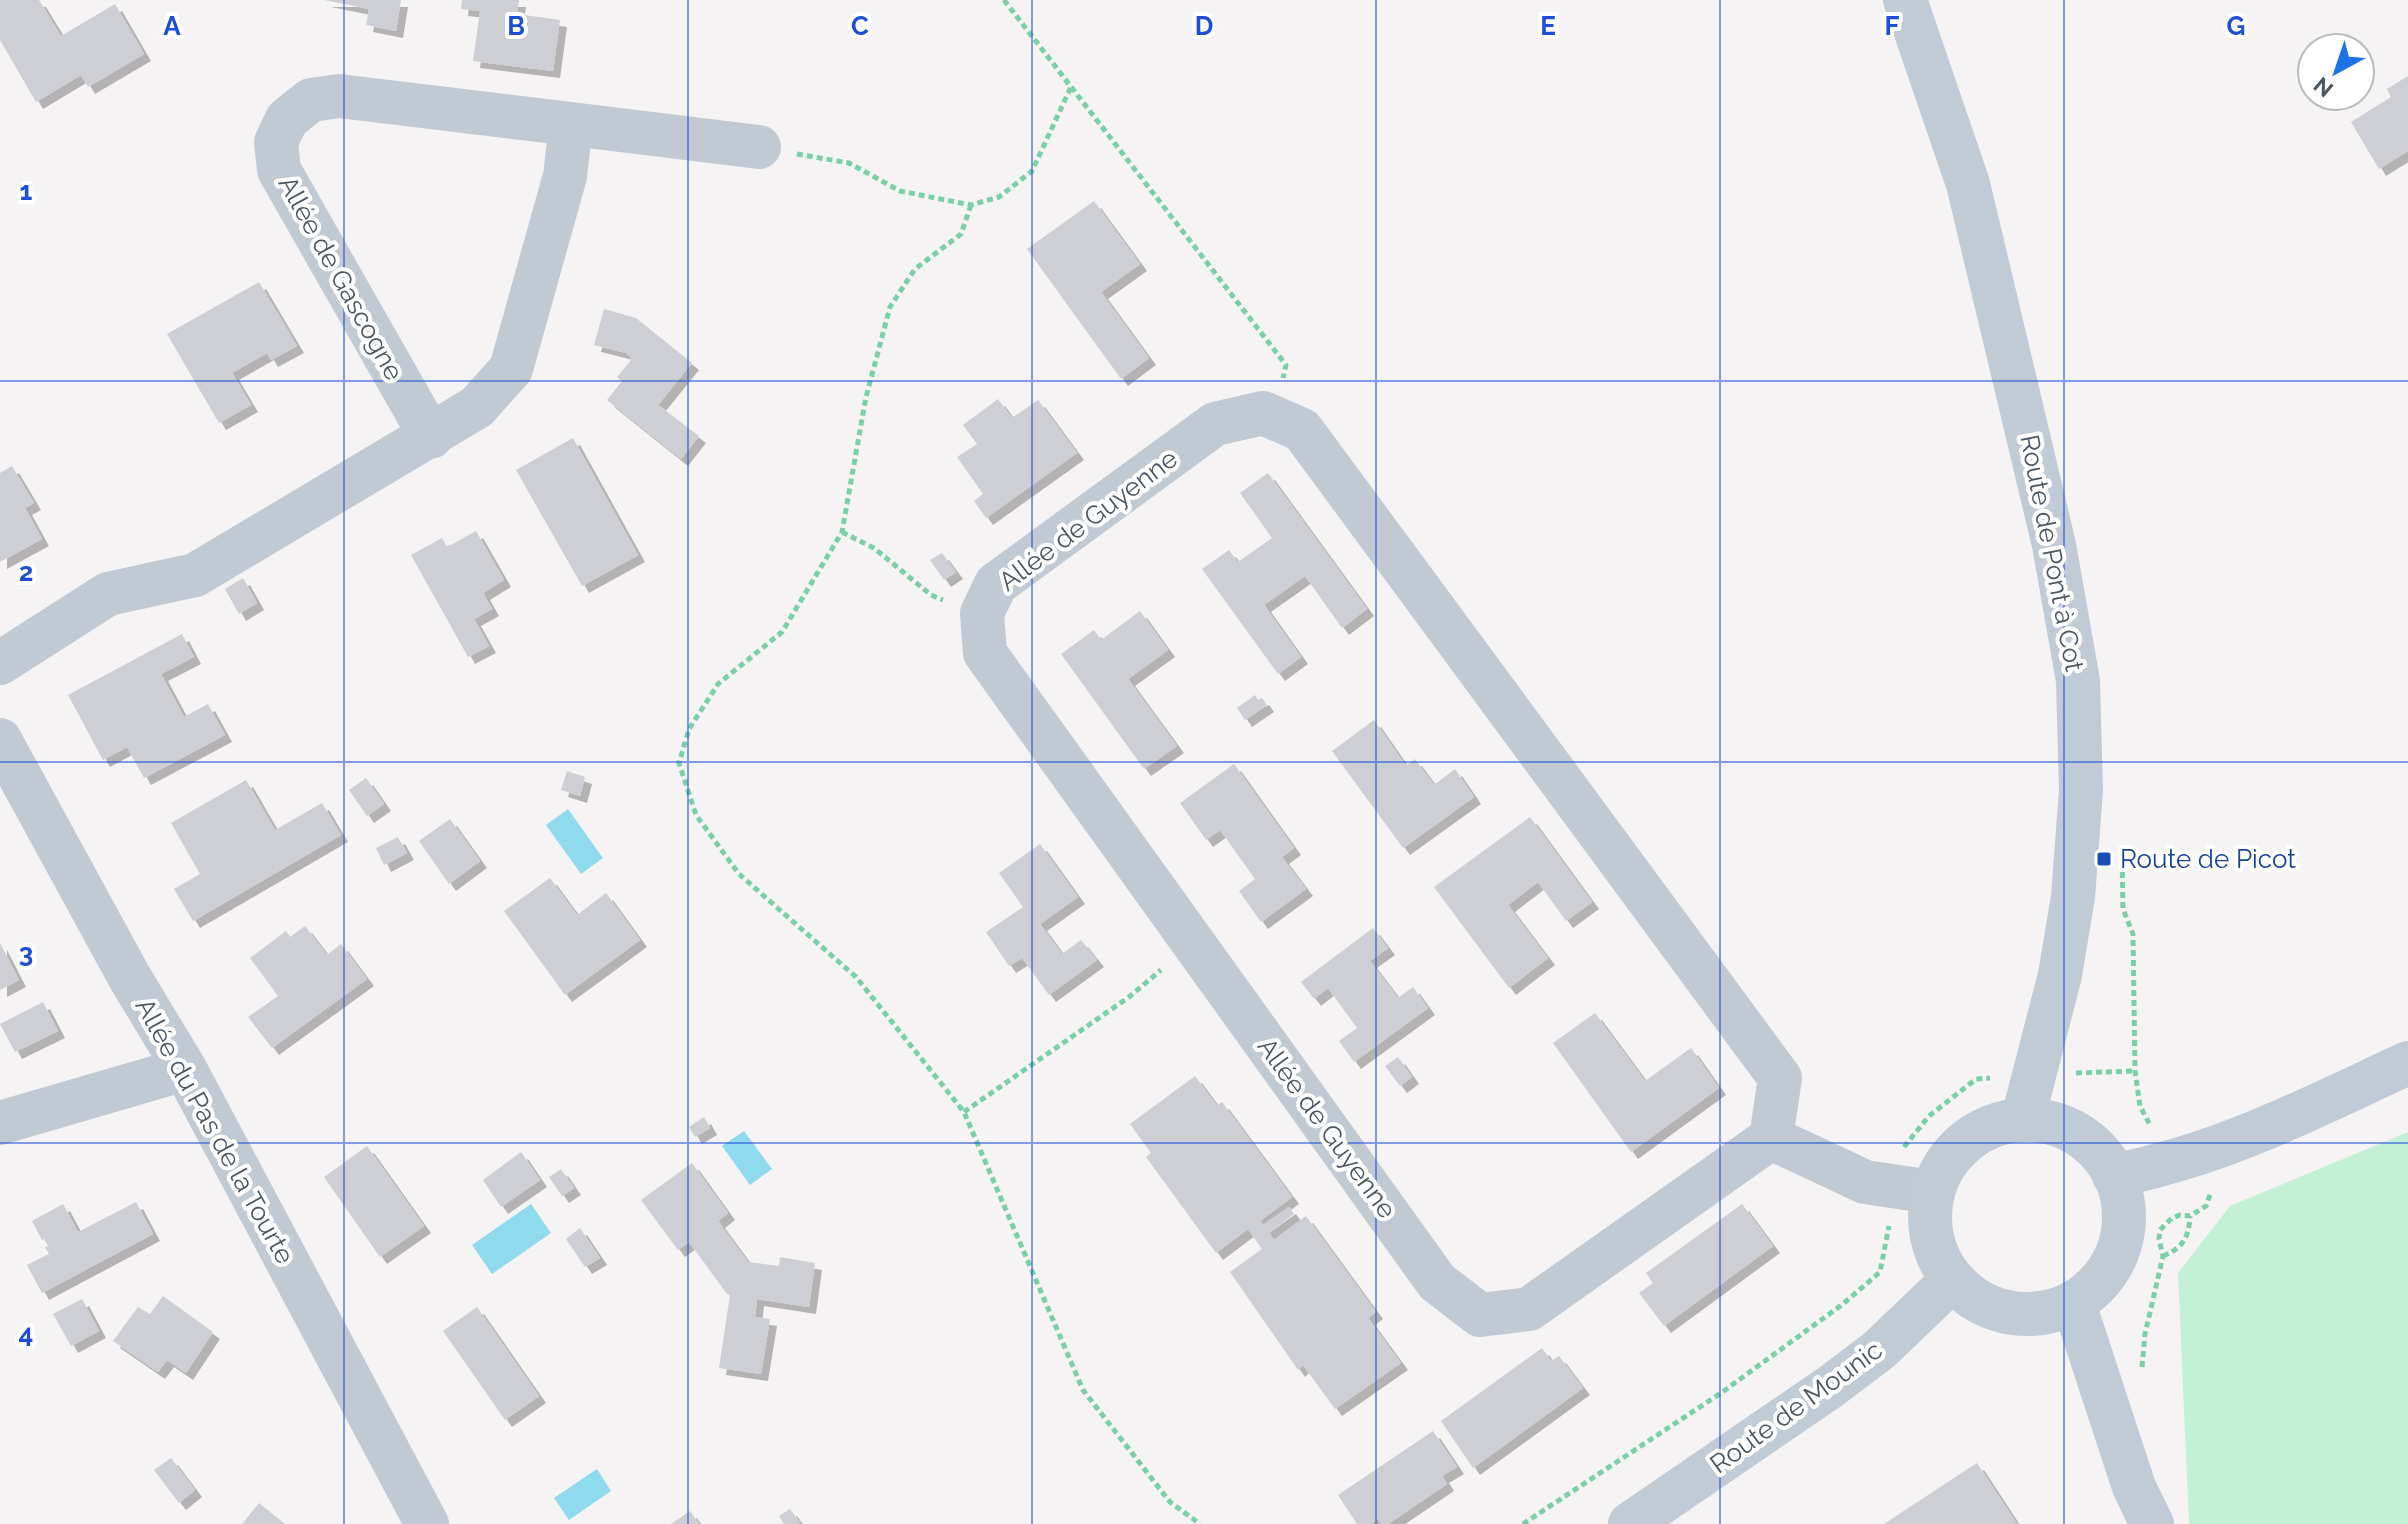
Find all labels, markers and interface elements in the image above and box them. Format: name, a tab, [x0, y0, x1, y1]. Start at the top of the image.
text: A	[163, 11, 181, 41]
text: B	[507, 11, 525, 41]
text: C	[851, 11, 869, 41]
text: D	[1195, 11, 1213, 41]
text: E	[1540, 11, 1556, 41]
text: F	[1885, 11, 1900, 41]
text: G	[2227, 11, 2245, 41]
north arrow	[2296, 32, 2376, 112]
text: N	[2308, 72, 2338, 103]
street label: Allée de Gascogne	[273, 171, 409, 385]
text: 1	[20, 176, 33, 206]
street label: Route de Pont à Cot	[2014, 432, 2090, 674]
street label: Allée de Guyenne	[993, 443, 1183, 597]
text: 2	[19, 557, 33, 587]
place label: Route de Picot	[2120, 844, 2296, 874]
marker: Route de Picot	[2095, 850, 2113, 868]
text: 3	[19, 938, 33, 968]
street label: Allée du Pas de la Tourte	[130, 993, 300, 1269]
street label: Allée de Guyenne	[1252, 1032, 1402, 1224]
text: 4	[19, 1319, 33, 1349]
street label: Route de Mounic	[1704, 1335, 1888, 1479]

